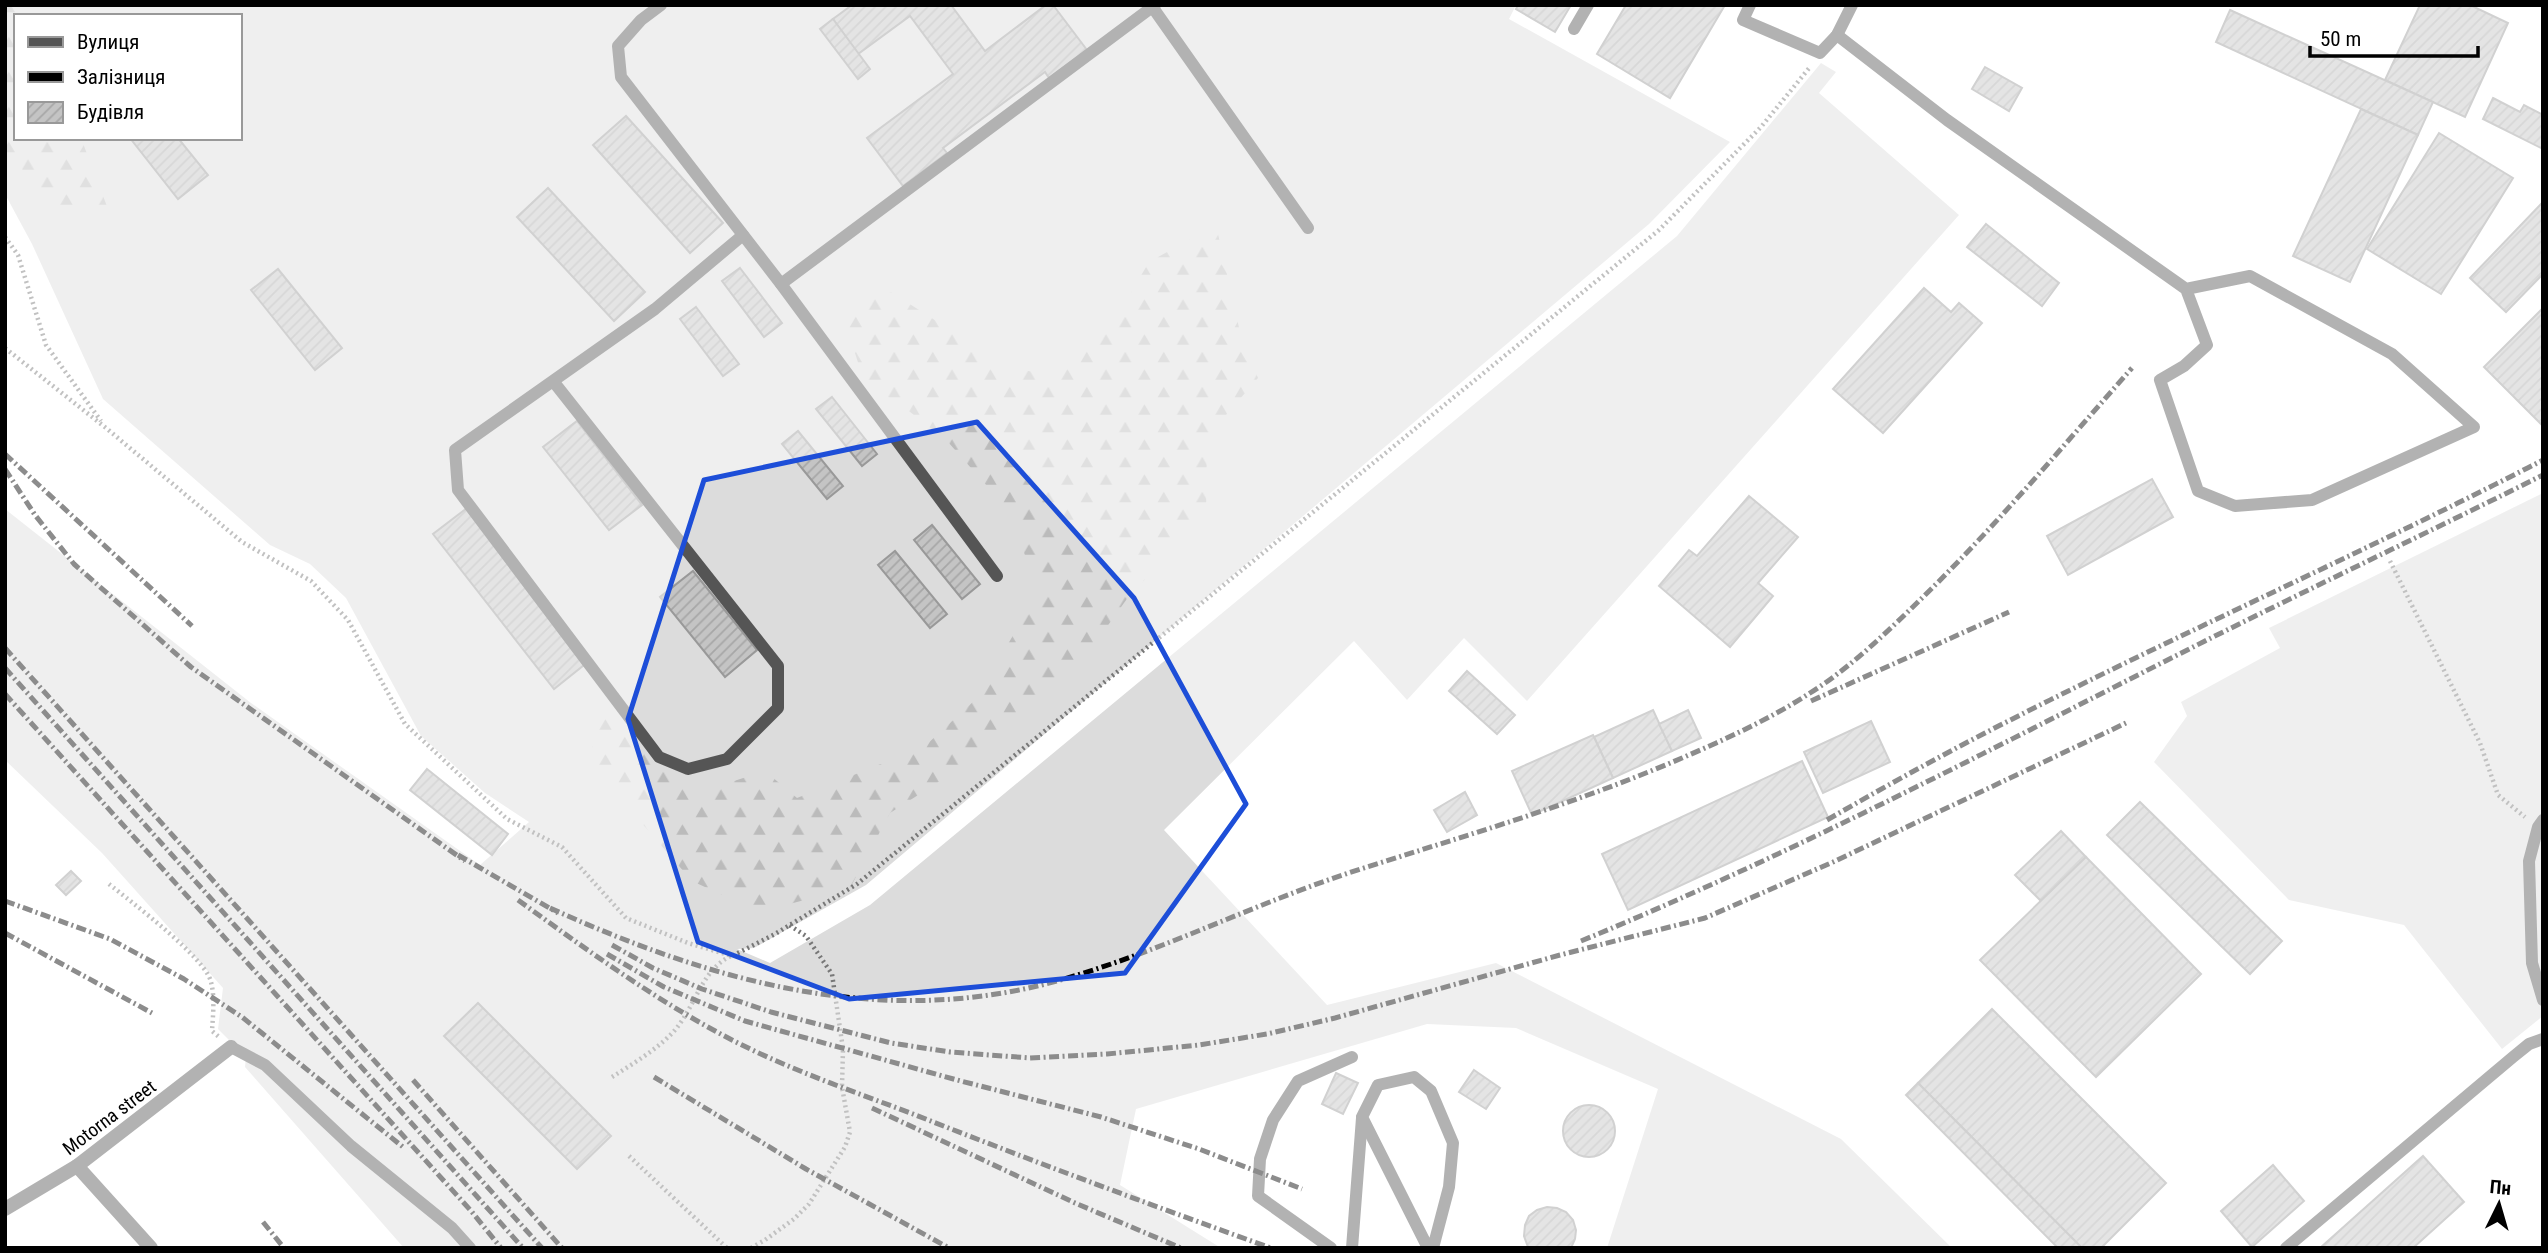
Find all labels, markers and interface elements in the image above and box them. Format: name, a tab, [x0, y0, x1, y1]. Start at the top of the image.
legend	[14, 14, 242, 140]
scale bar	[2310, 14, 2478, 58]
text: 50 m	[2320, 27, 2361, 51]
text: Вулиця	[77, 30, 139, 54]
text: Залізниця	[77, 65, 166, 89]
text: Будівля	[77, 100, 144, 124]
street label: Motorna street	[58, 1075, 160, 1160]
north arrow	[2464, 1169, 2534, 1239]
text: Пн	[2489, 1175, 2512, 1200]

